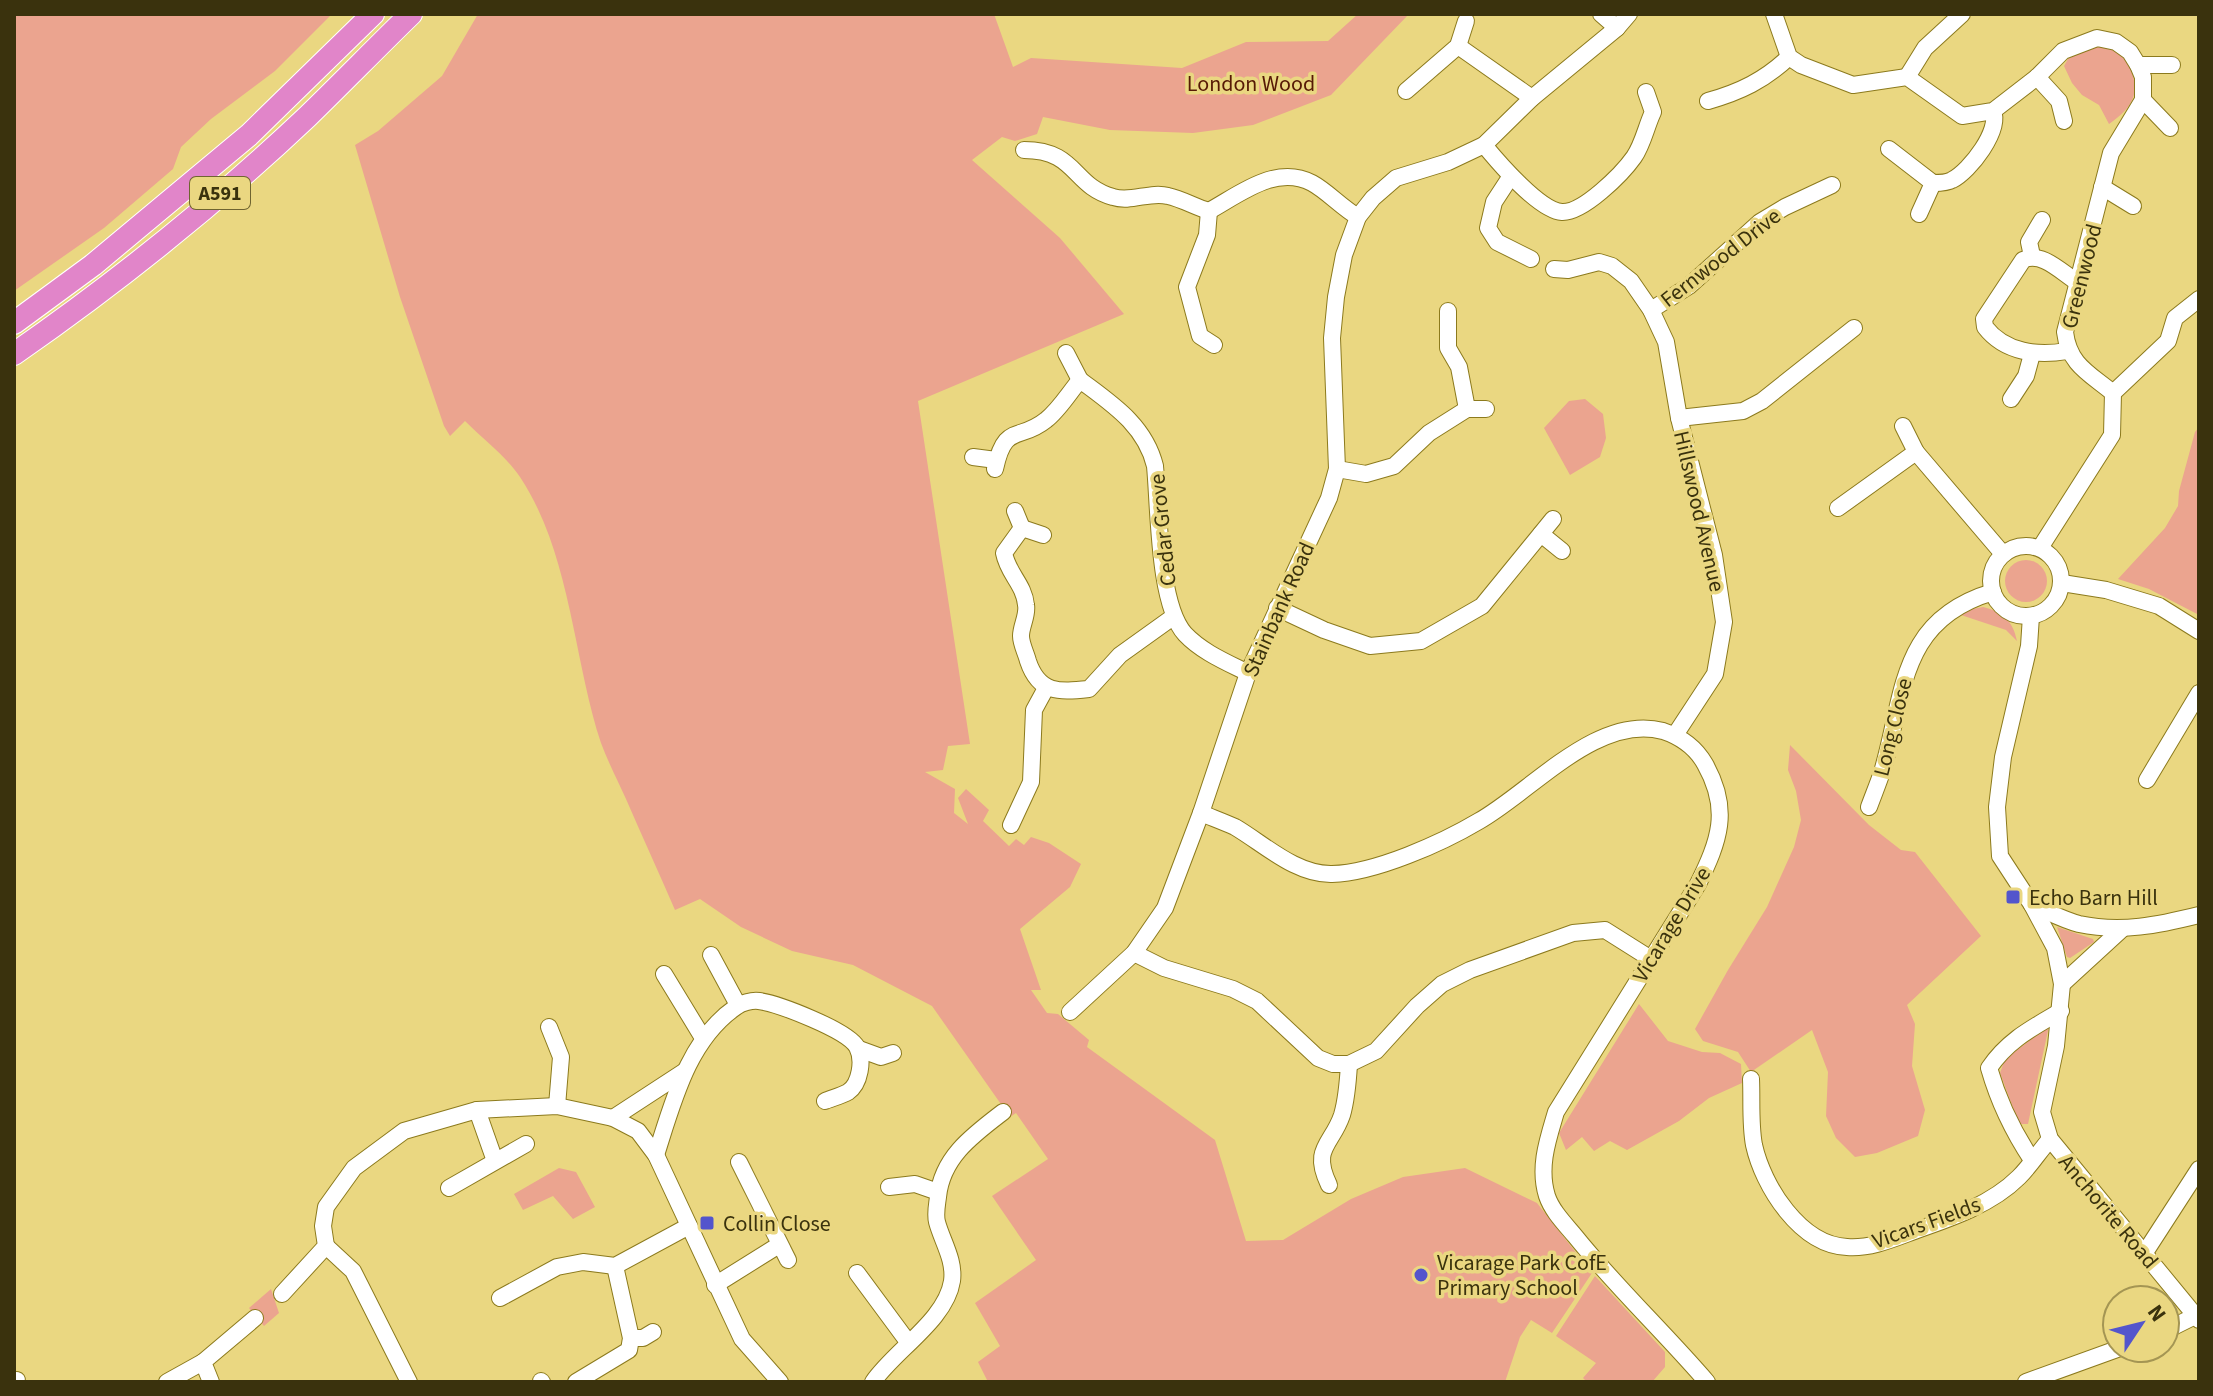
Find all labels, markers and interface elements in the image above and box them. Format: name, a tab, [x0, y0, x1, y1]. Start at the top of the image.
park label: London Wood	[1187, 68, 1315, 100]
road number: A591	[190, 177, 250, 209]
street label: Fernwood Drive	[1654, 200, 1788, 315]
street label: Greenwood	[2054, 221, 2110, 332]
street label: Hillswood Avenue	[1665, 428, 1733, 595]
street label: Cedar Grove	[1141, 472, 1185, 588]
street label: Stainbank Road	[1235, 537, 1323, 682]
street label: Long Close	[1865, 675, 1921, 780]
street label: Vicarage Drive	[1625, 861, 1719, 988]
place label: Echo Barn Hill	[2029, 882, 2158, 914]
marker: Echo Barn Hill	[2004, 888, 2022, 906]
street label: Anchorite Road	[2051, 1147, 2166, 1276]
street label: Vicars Fields	[1868, 1189, 1985, 1257]
place label: Collin Close	[723, 1208, 831, 1240]
marker: Collin Close	[698, 1214, 716, 1232]
place label: Vicarage Park CofE Primary School	[1437, 1247, 1607, 1304]
marker: Vicarage Park CofE Primary School	[1412, 1266, 1430, 1284]
north arrow	[2101, 1284, 2181, 1364]
text: N	[2139, 1298, 2174, 1328]

